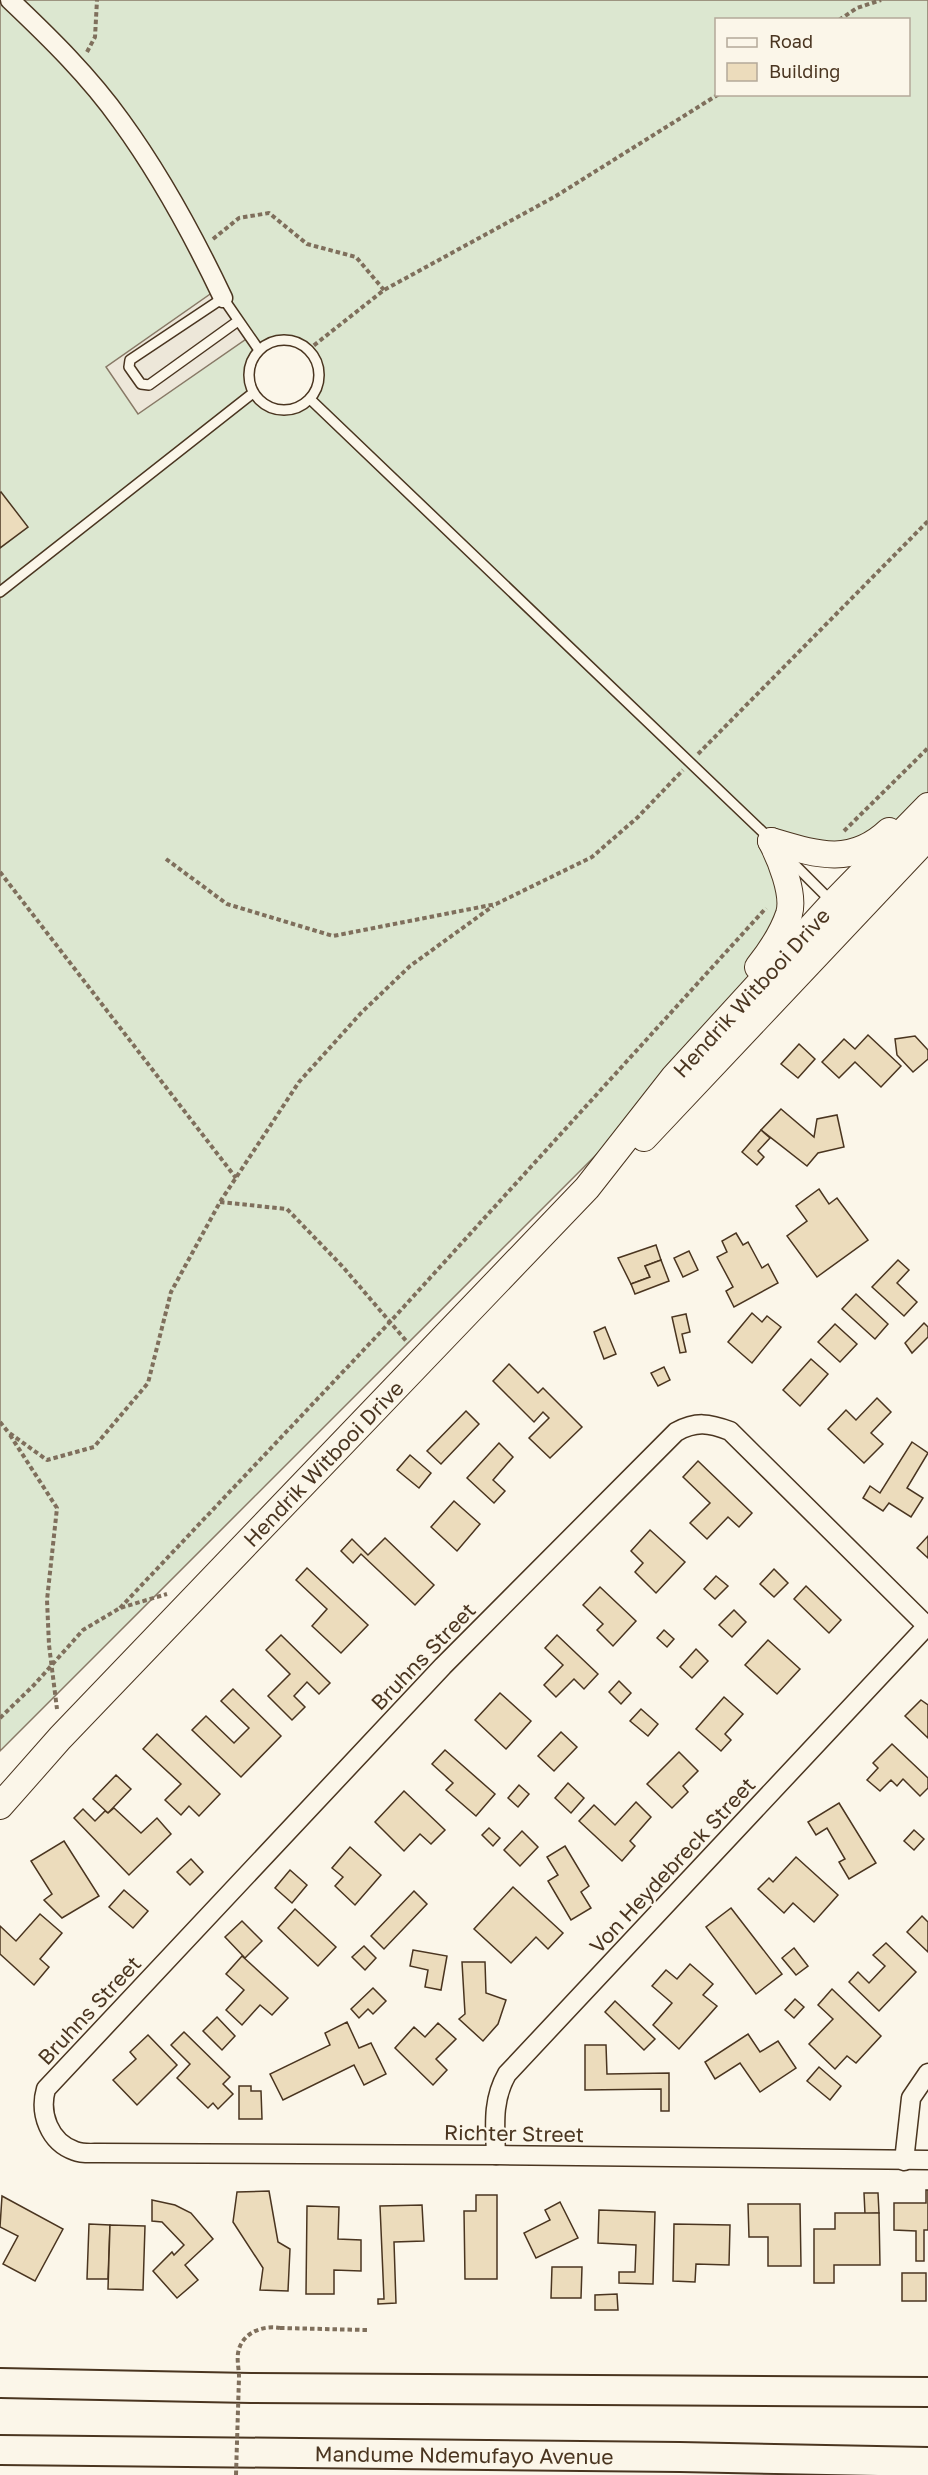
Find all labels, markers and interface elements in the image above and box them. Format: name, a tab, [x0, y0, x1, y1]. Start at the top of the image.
legend	[715, 18, 910, 96]
text: Road	[769, 30, 813, 52]
text: Building	[769, 60, 840, 82]
street label: Hendrik Witbooi Drive	[667, 902, 835, 1083]
street label: Hendrik Witbooi Drive	[238, 1375, 409, 1552]
street label: Bruhns Street	[365, 1597, 481, 1715]
street label: Von Heydebreck Street	[584, 1771, 760, 1959]
street label: Bruhns Street	[32, 1950, 146, 2070]
street label: Richter Street	[444, 2119, 584, 2147]
street label: Mandume Ndemufayo Avenue	[314, 2440, 614, 2469]

